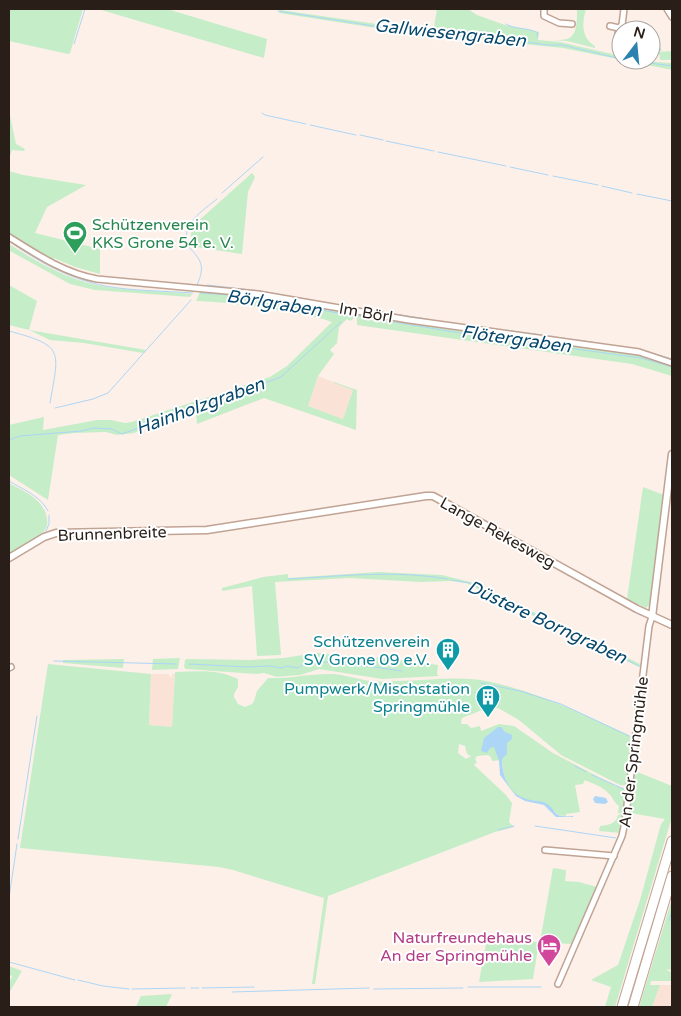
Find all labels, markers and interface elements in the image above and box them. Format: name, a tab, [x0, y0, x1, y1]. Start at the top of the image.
water label: Gallwiesengraben	[373, 14, 528, 52]
north arrow	[611, 20, 661, 70]
text: N	[632, 23, 647, 43]
place label: Schützenverein KKS Grone 54 e. V.	[92, 215, 234, 253]
sports icon: Schützenverein KKS Grone 54 e. V.	[62, 220, 88, 254]
water label: Börlgraben	[225, 285, 324, 322]
street label: Im Börl	[337, 298, 394, 328]
water label: Flötergraben	[460, 320, 573, 358]
water label: Hainholzgraben	[133, 372, 268, 439]
street label: Lange Rekesweg	[436, 493, 559, 573]
street label: Brunnenbreite	[57, 522, 167, 546]
water label: Düstere Borngraben	[464, 575, 631, 669]
place label: Schützenverein SV Grone 09 e.V.	[304, 632, 430, 670]
building icon: Schützenverein SV Grone 09 e.V.	[435, 637, 461, 671]
street label: An der Springmühle	[615, 675, 653, 829]
place label: Pumpwerk/Mischstation Springmühle	[284, 679, 470, 717]
building icon: Pumpwerk/Mischstation Springmühle	[475, 684, 501, 718]
place label: Naturfreundehaus An der Springmühle	[380, 928, 532, 966]
hotel icon: Naturfreundehaus An der Springmühle	[536, 933, 562, 967]

